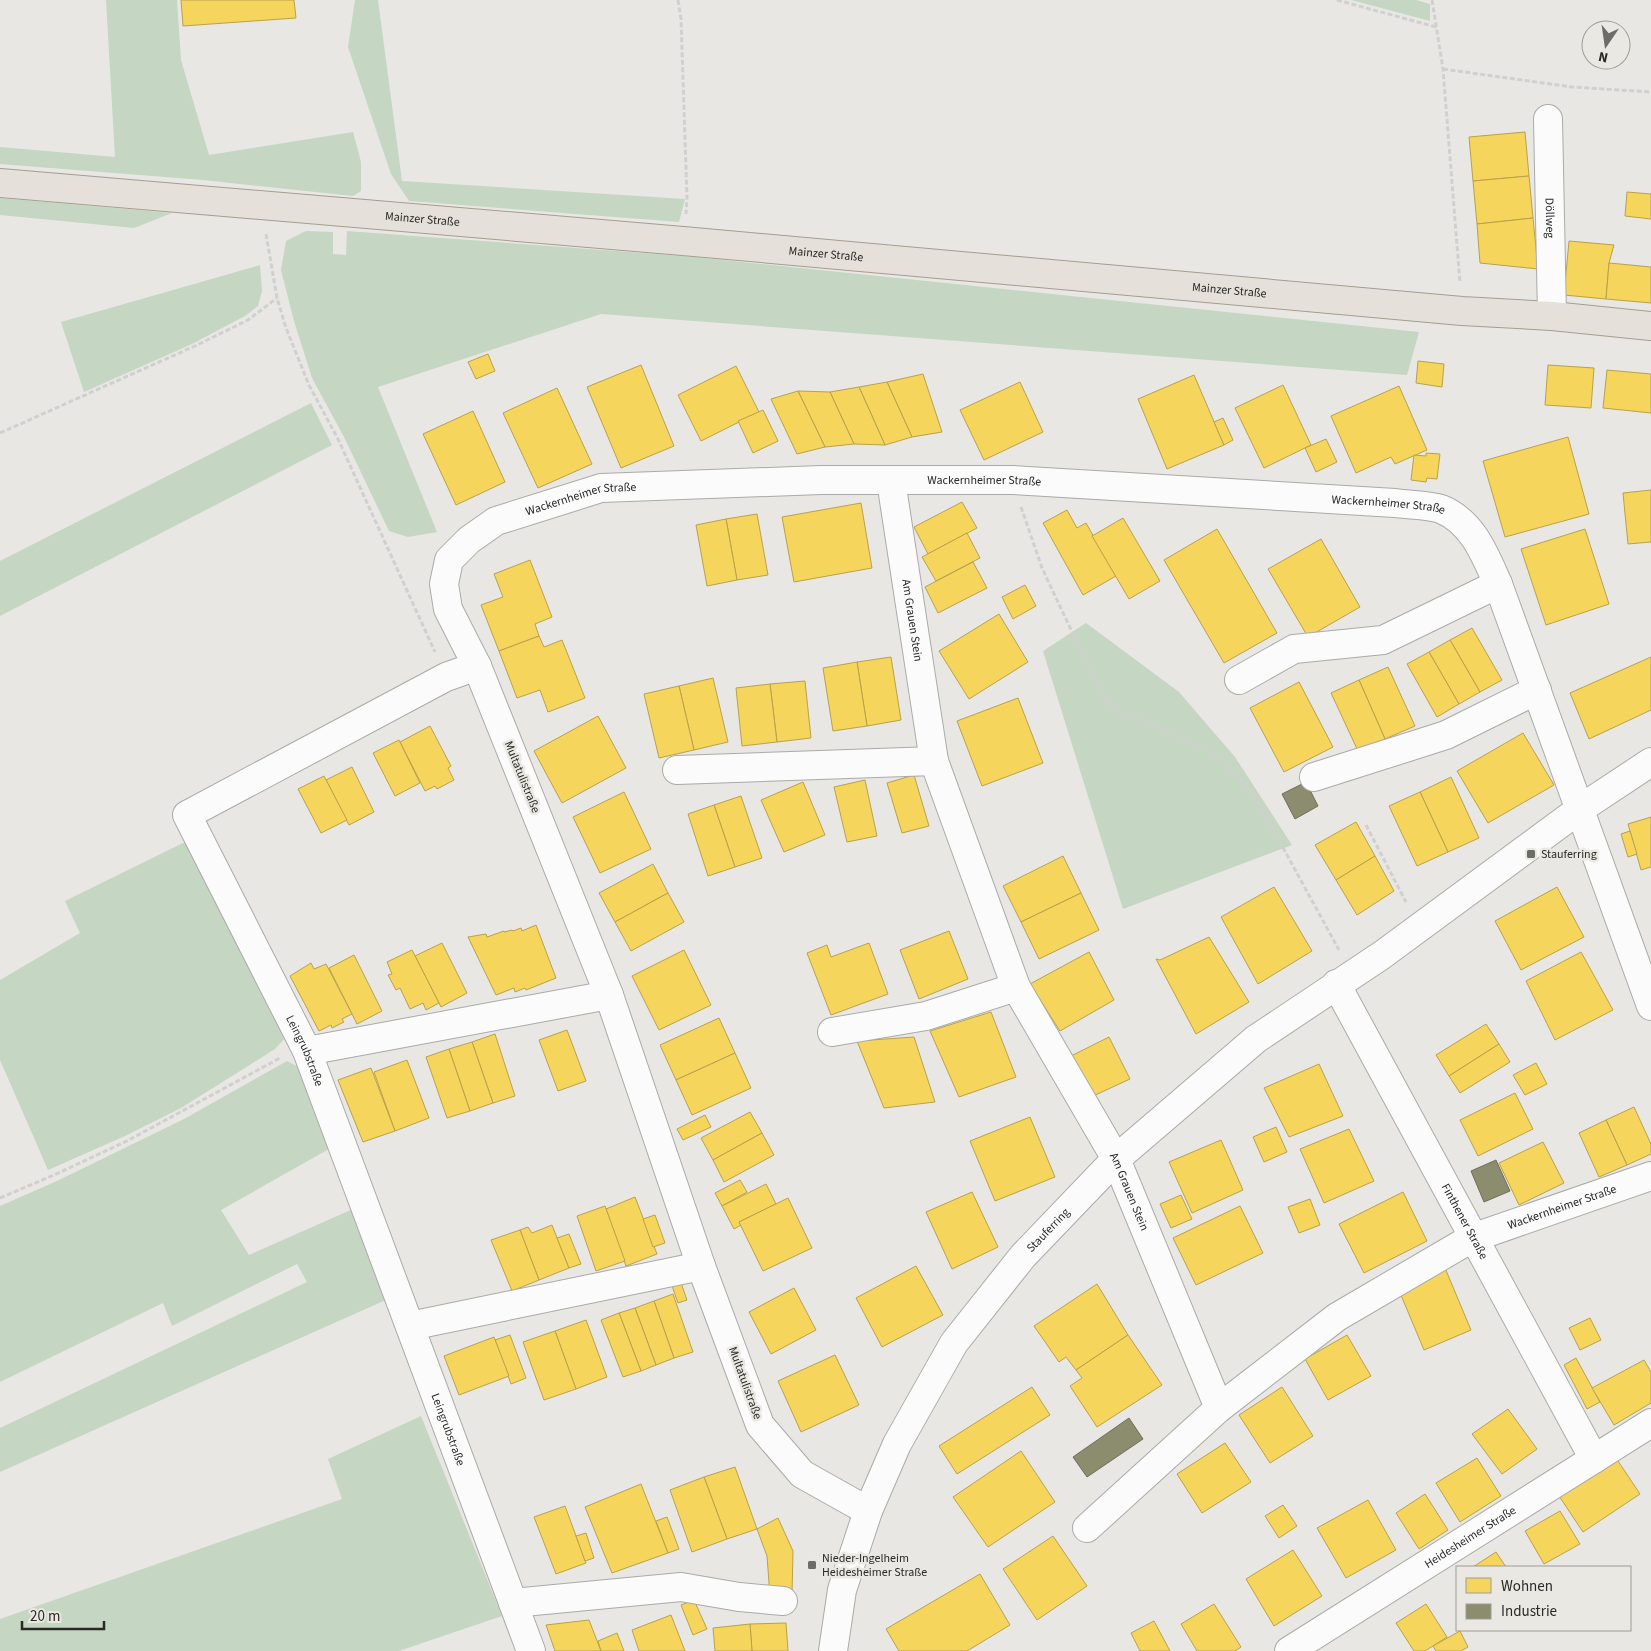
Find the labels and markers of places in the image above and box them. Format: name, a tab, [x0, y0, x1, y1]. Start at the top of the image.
place label: Stauferring	[1541, 846, 1597, 863]
marker: Stauferring	[1525, 848, 1537, 860]
place label: Nieder-Ingelheim Heidesheimer Straße	[822, 1550, 927, 1581]
marker: Nieder-Ingelheim Heidesheimer Straße	[806, 1559, 818, 1571]

